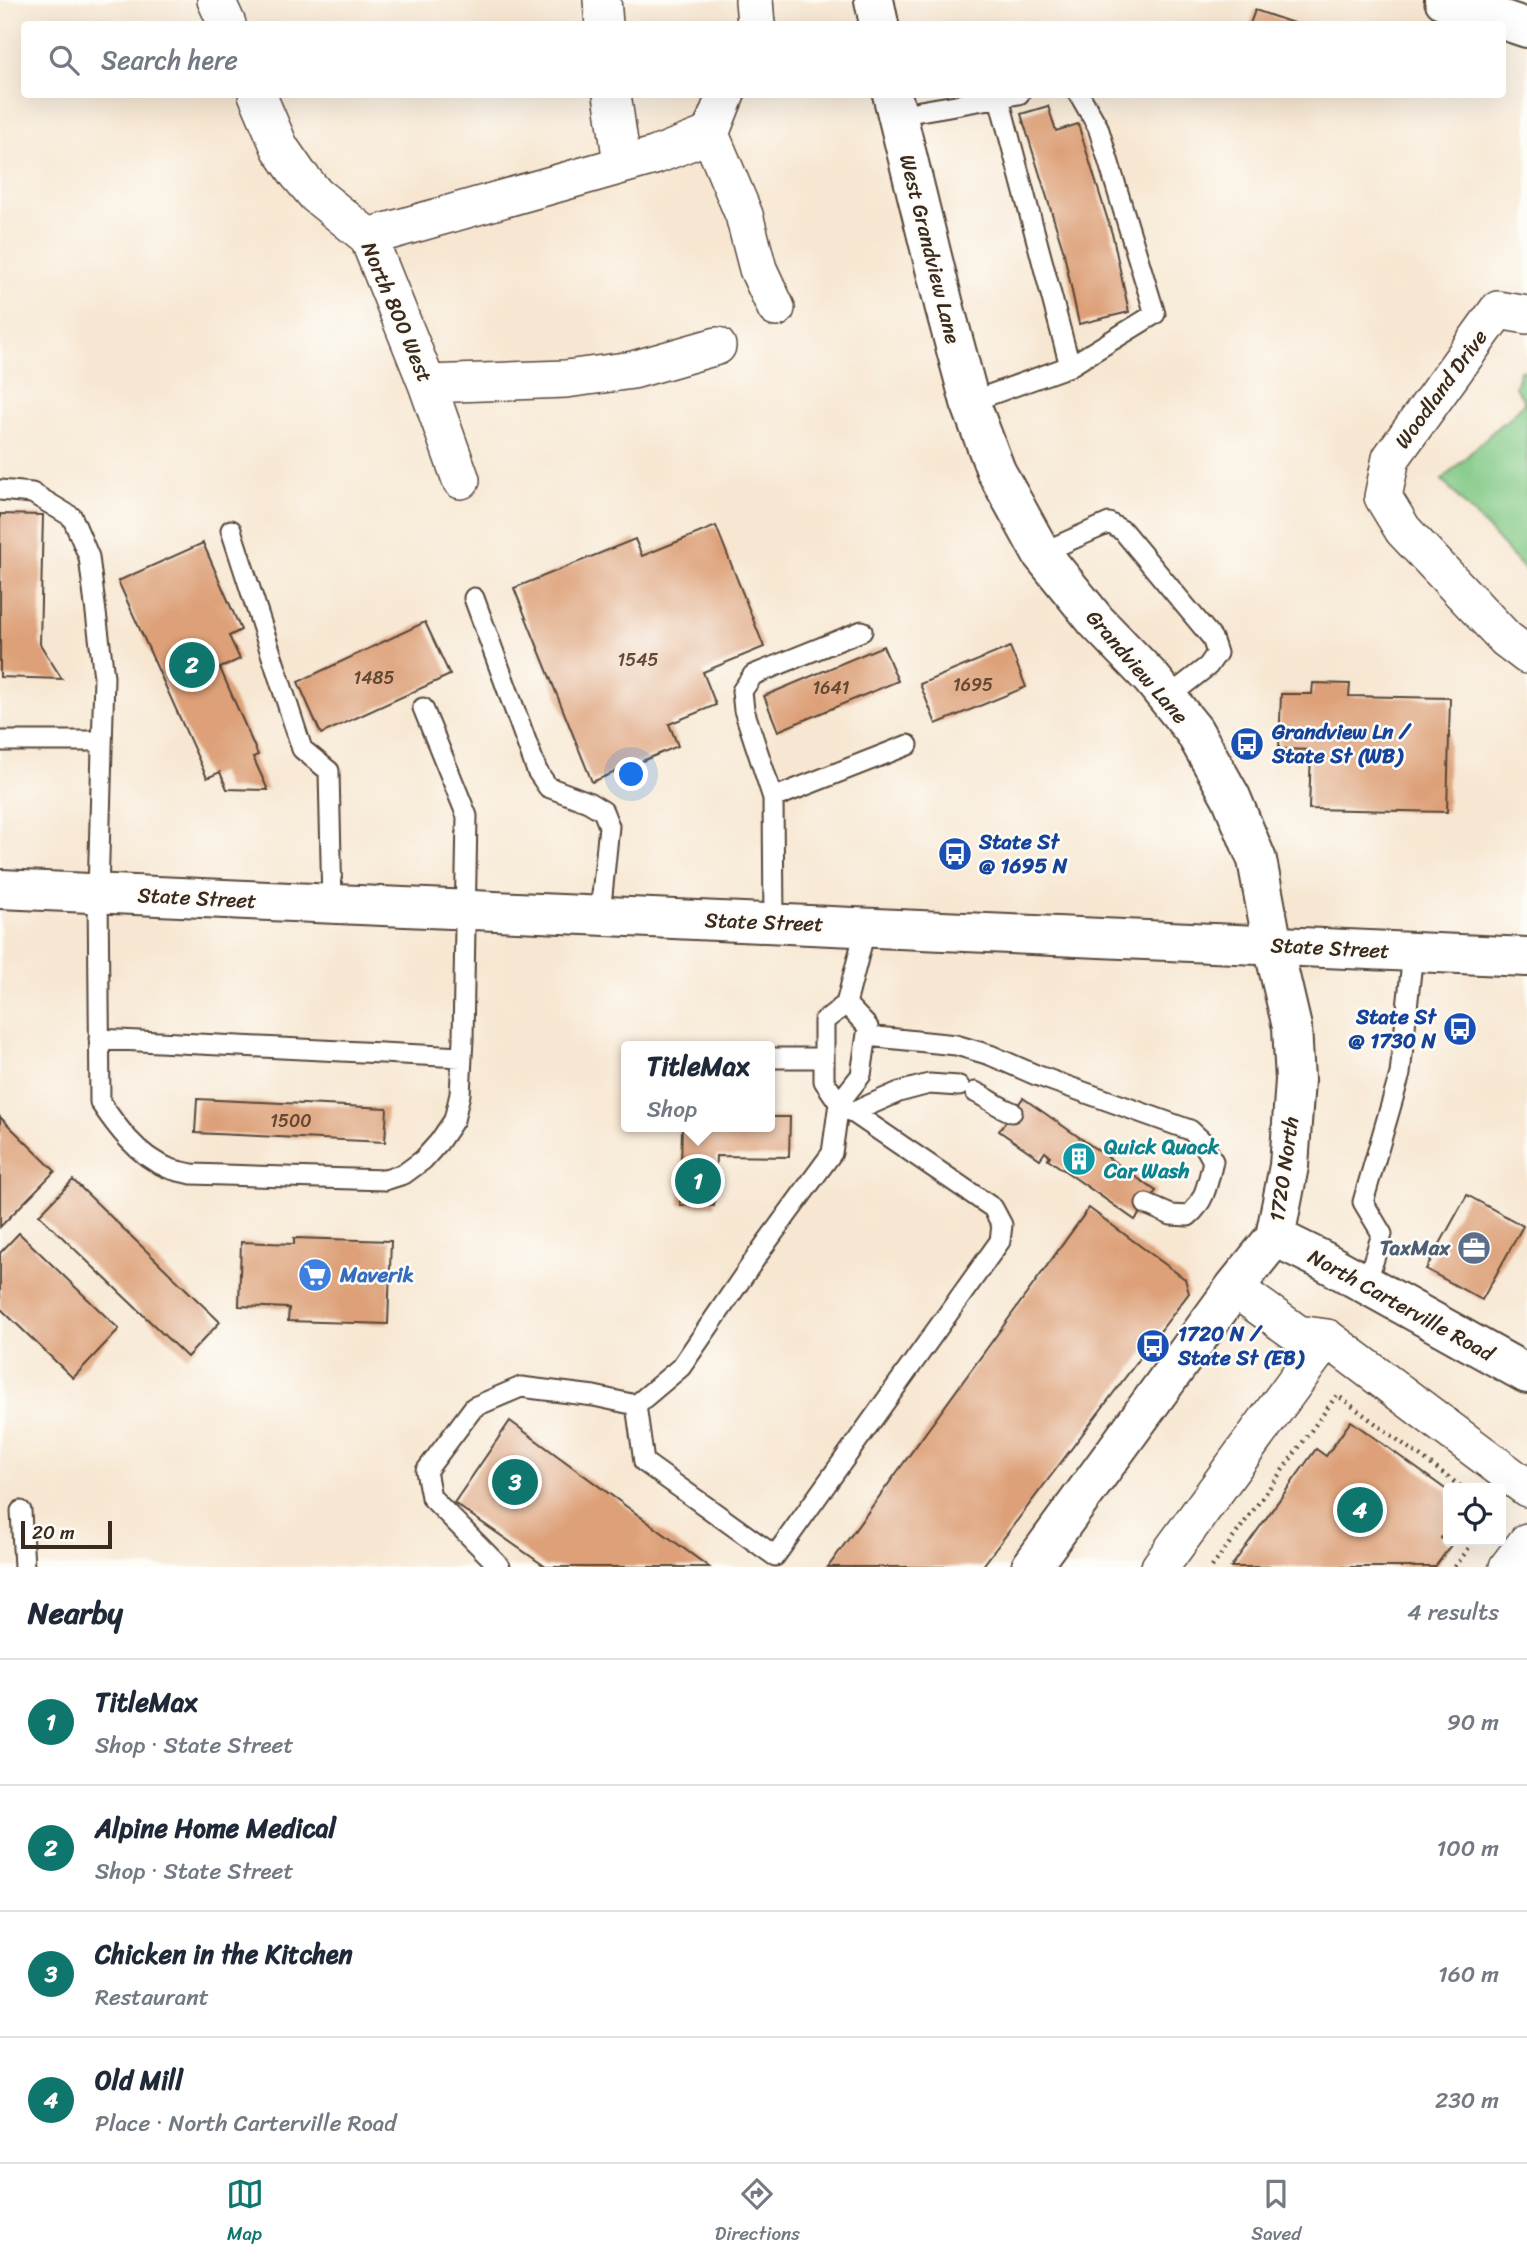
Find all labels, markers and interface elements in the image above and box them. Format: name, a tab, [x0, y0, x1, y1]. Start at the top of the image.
search box	[21, 21, 1506, 98]
text: Search here	[101, 37, 238, 83]
icon: search	[45, 41, 83, 79]
street label: West Grandview Lane	[888, 150, 972, 348]
street label: North 800 West	[350, 236, 444, 388]
street label: Woodland Drive	[1384, 321, 1498, 457]
street label: Grandview Lane	[1076, 601, 1198, 733]
pin: 2	[169, 639, 215, 691]
house number: 1545	[618, 644, 658, 676]
house number: 1485	[354, 662, 394, 694]
house number: 1695	[953, 669, 993, 701]
house number: 1641	[813, 672, 850, 704]
place label: Grandview Ln / State St (WB)	[1271, 713, 1412, 775]
bus stop icon: Grandview Ln / State St (WB)	[1228, 725, 1266, 763]
your location	[614, 757, 648, 791]
place label: State St @ 1695 N	[978, 823, 1068, 885]
bus stop icon: State St @ 1695 N	[936, 835, 974, 873]
street label: State Street	[137, 876, 257, 920]
street label: State Street	[704, 901, 824, 943]
street label: State Street	[1270, 926, 1390, 970]
place label: State St @ 1730 N	[1349, 998, 1438, 1060]
bus stop icon: State St @ 1730 N	[1441, 1010, 1479, 1048]
popup	[621, 1041, 775, 1132]
text: TitleMax	[647, 1043, 749, 1089]
text: Shop	[647, 1089, 697, 1130]
house number: 1500	[270, 1105, 312, 1137]
street label: 1720 North	[1258, 1114, 1310, 1224]
place label: Quick Quack Car Wash	[1103, 1128, 1220, 1190]
building icon: Quick Quack Car Wash	[1060, 1140, 1098, 1178]
pin: 1	[675, 1155, 721, 1207]
place label: TaxMax	[1380, 1229, 1451, 1267]
office icon: TaxMax	[1455, 1229, 1493, 1267]
street label: North Carterville Road	[1301, 1238, 1503, 1373]
supermarket icon: Maverik	[296, 1256, 334, 1294]
place label: Maverik	[339, 1256, 414, 1294]
place label: 1720 N / State St (EB)	[1177, 1315, 1305, 1377]
bus stop icon: 1720 N / State St (EB)	[1134, 1327, 1172, 1365]
pin: 3	[492, 1456, 538, 1508]
map controls	[1443, 1483, 1506, 1546]
button: locate	[1443, 1483, 1506, 1546]
pin: 4	[1337, 1484, 1383, 1536]
text: 20 m	[32, 1516, 75, 1549]
scale bar	[21, 1518, 112, 1550]
text: Nearby	[28, 1586, 123, 1640]
text: 4 results	[1407, 1592, 1499, 1633]
text: TitleMax	[95, 1679, 197, 1725]
text: 1	[46, 1702, 56, 1743]
text: 90 m	[1447, 1702, 1499, 1743]
text: Shop · State Street	[95, 1725, 293, 1766]
text: Alpine Home Medical	[95, 1805, 336, 1851]
text: 2	[44, 1828, 58, 1869]
text: 100 m	[1436, 1828, 1499, 1869]
text: Shop · State Street	[95, 1851, 293, 1892]
text: Chicken in the Kitchen	[95, 1931, 353, 1977]
text: 3	[45, 1954, 57, 1995]
text: 160 m	[1438, 1954, 1499, 1995]
text: Restaurant	[95, 1977, 209, 2018]
text: Old Mill	[95, 2057, 183, 2103]
text: 4	[44, 2080, 58, 2121]
text: 230 m	[1435, 2080, 1499, 2121]
text: Place · North Carterville Road	[95, 2103, 396, 2144]
tab: Map	[226, 2175, 264, 2250]
tab: Directions	[715, 2175, 800, 2250]
tab: Saved	[1251, 2175, 1301, 2250]

